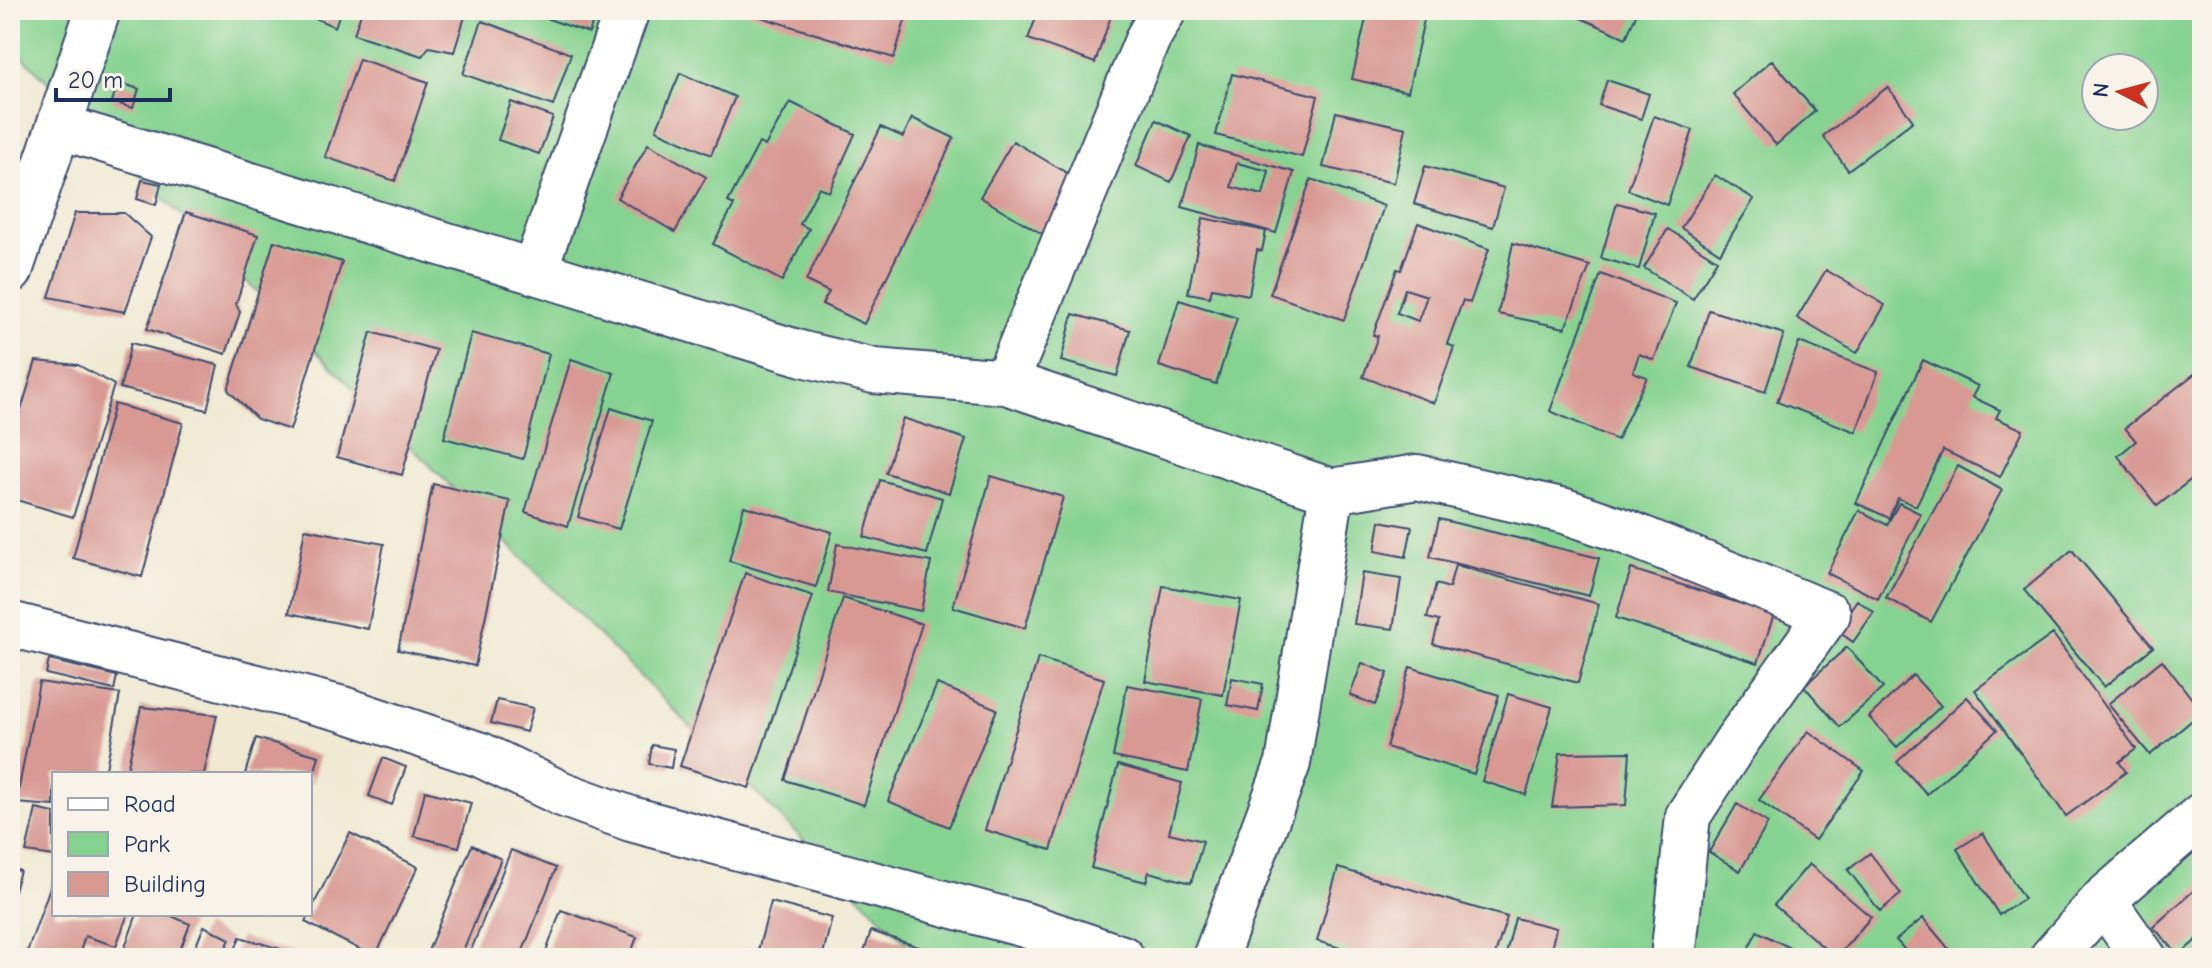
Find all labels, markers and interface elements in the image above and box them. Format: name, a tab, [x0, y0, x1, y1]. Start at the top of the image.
scale bar	[56, 52, 170, 102]
north arrow	[2080, 52, 2160, 132]
text: 20 m	[68, 66, 123, 94]
text: N	[2087, 82, 2115, 99]
legend	[52, 772, 312, 916]
text: Road	[124, 790, 176, 818]
text: Park	[124, 830, 170, 858]
text: Building	[124, 870, 206, 898]

